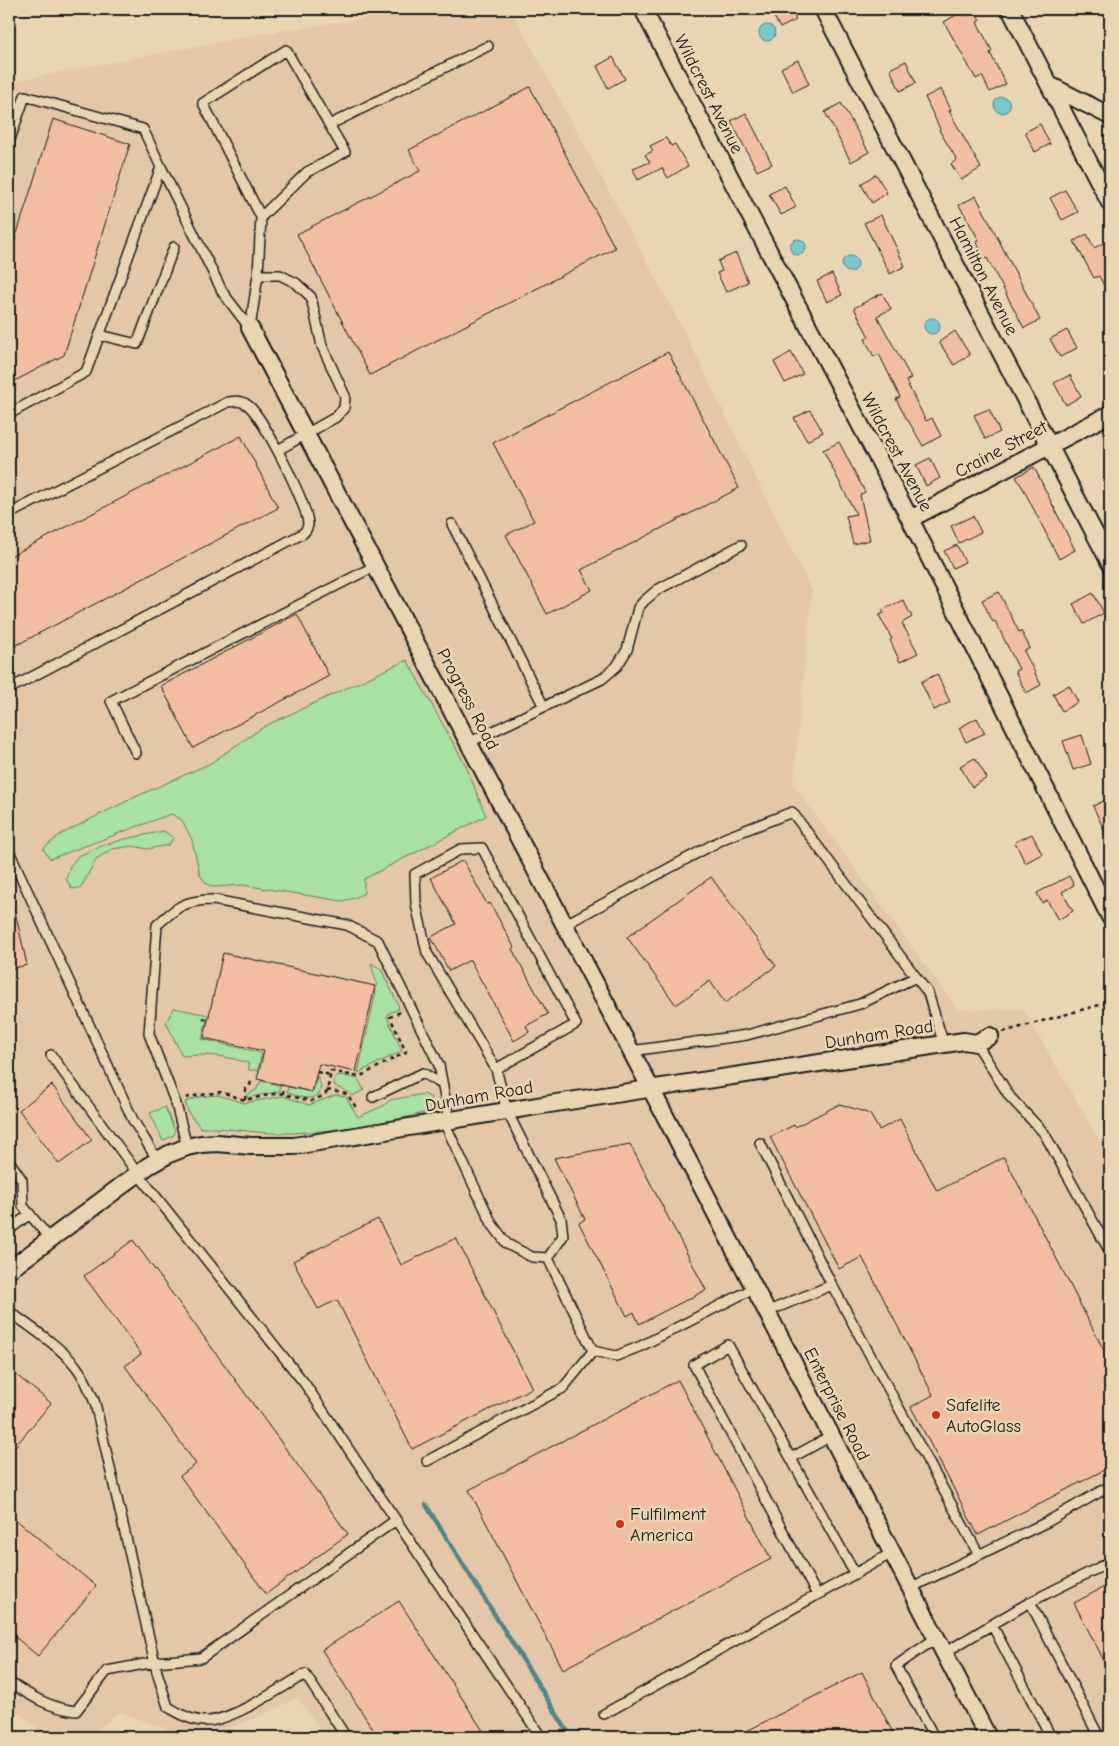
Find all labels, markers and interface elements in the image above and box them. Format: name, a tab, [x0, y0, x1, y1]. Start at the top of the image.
street label: Wildcrest Avenue	[669, 31, 748, 157]
street label: Hamilton Avenue	[945, 213, 1022, 339]
street label: Wildcrest Avenue	[857, 389, 937, 515]
street label: Craine Street	[952, 416, 1052, 482]
street label: Progress Road	[432, 645, 503, 753]
street label: Dunham Road	[824, 1016, 935, 1053]
street label: Dunham Road	[424, 1077, 535, 1116]
street label: Enterprise Road	[799, 1344, 874, 1464]
place label: Safelite AutoGlass	[946, 1395, 1021, 1437]
marker: Safelite AutoGlass	[930, 1409, 942, 1421]
place label: Fulfilment America	[630, 1504, 706, 1546]
marker: Fulfilment America	[614, 1518, 626, 1530]

